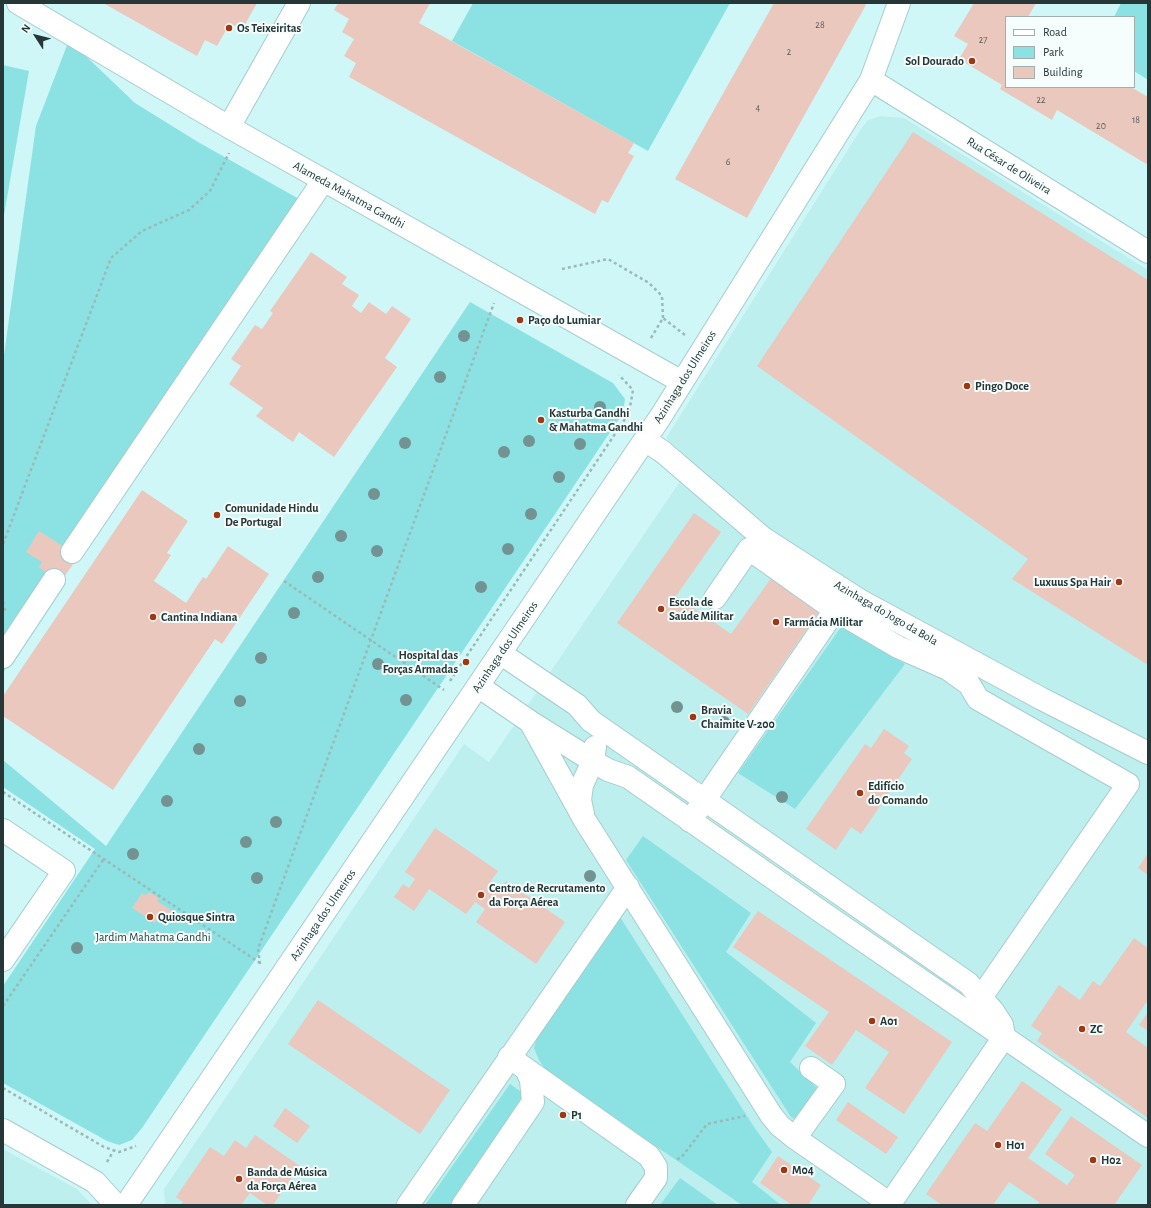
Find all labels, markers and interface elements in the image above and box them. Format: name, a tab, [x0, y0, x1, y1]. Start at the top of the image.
north arrow	[16, 16, 56, 56]
legend	[1005, 16, 1135, 88]
house number: 28	[815, 19, 825, 31]
place label: Os Teixeiritas	[237, 21, 301, 35]
text: N	[19, 22, 33, 35]
marker: Os Teixeiritas	[224, 23, 234, 33]
text: Road	[1043, 26, 1067, 38]
house number: 27	[979, 34, 987, 46]
house number: 2	[787, 46, 791, 58]
text: Park	[1043, 46, 1064, 58]
place label: Sol Dourado	[905, 54, 964, 68]
marker: Sol Dourado	[967, 56, 977, 66]
text: Building	[1043, 66, 1083, 78]
house number: 22	[1036, 94, 1046, 106]
house number: 4	[756, 102, 760, 114]
house number: 18	[1132, 114, 1140, 126]
house number: 20	[1096, 120, 1106, 132]
street label: Rua César de Oliveira	[964, 134, 1054, 198]
house number: 6	[726, 156, 730, 168]
street label: Alameda Mahatma Gandhi	[290, 158, 408, 232]
place label: Paço do Lumiar	[528, 313, 601, 327]
marker: Paço do Lumiar	[515, 315, 525, 325]
street label: Azinhaga dos Ulmeiros	[650, 328, 720, 426]
place label: Pingo Doce	[975, 379, 1029, 393]
marker: Pingo Doce	[962, 381, 972, 391]
place label: Kasturba Gandhi & Mahatma Gandhi	[549, 406, 643, 434]
marker: Kasturba Gandhi & Mahatma Gandhi	[536, 415, 546, 425]
place label: Comunidade Hindu De Portugal	[225, 501, 319, 529]
marker: Comunidade Hindu De Portugal	[212, 510, 222, 520]
place label: Luxuus Spa Hair	[1034, 575, 1111, 589]
street label: Azinhaga do Jogo da Bola	[831, 577, 941, 649]
marker: Luxuus Spa Hair	[1114, 577, 1124, 587]
place label: Escola de Saúde Militar	[669, 595, 734, 623]
street label: Azinhaga dos Ulmeiros	[469, 599, 541, 695]
marker: Escola de Saúde Militar	[656, 604, 666, 614]
place label: Cantina Indiana	[161, 610, 237, 624]
marker: Cantina Indiana	[148, 612, 158, 622]
place label: Farmácia Militar	[784, 615, 863, 629]
marker: Farmácia Militar	[771, 617, 781, 627]
place label: Hospital das Forças Armadas	[383, 648, 458, 676]
marker: Hospital das Forças Armadas	[461, 657, 471, 667]
place label: Bravia Chaimite V-200	[701, 703, 775, 731]
marker: Bravia Chaimite V-200	[688, 712, 698, 722]
place label: Edifício do Comando	[868, 779, 928, 807]
marker: Edifício do Comando	[855, 788, 865, 798]
street label: Azinhaga dos Ulmeiros	[287, 867, 359, 963]
place label: Centro de Recrutamento da Força Aérea	[489, 881, 606, 909]
marker: Centro de Recrutamento da Força Aérea	[476, 890, 486, 900]
place label: Quiosque Sintra	[158, 910, 235, 924]
marker: Quiosque Sintra	[145, 912, 155, 922]
park label: Jardim Mahatma Gandhi	[95, 930, 211, 944]
place label: A01	[880, 1014, 898, 1028]
marker: A01	[867, 1016, 877, 1026]
place label: ZC	[1090, 1022, 1103, 1036]
marker: ZC	[1077, 1024, 1087, 1034]
place label: P1	[571, 1108, 582, 1122]
marker: P1	[558, 1110, 568, 1120]
place label: H01	[1006, 1138, 1025, 1152]
marker: H01	[993, 1140, 1003, 1150]
place label: H02	[1101, 1153, 1121, 1167]
marker: H02	[1088, 1155, 1098, 1165]
place label: M04	[792, 1163, 814, 1177]
place label: Banda de Música da Força Aérea	[247, 1165, 327, 1193]
marker: M04	[779, 1165, 789, 1175]
marker: Banda de Música da Força Aérea	[234, 1174, 244, 1184]

